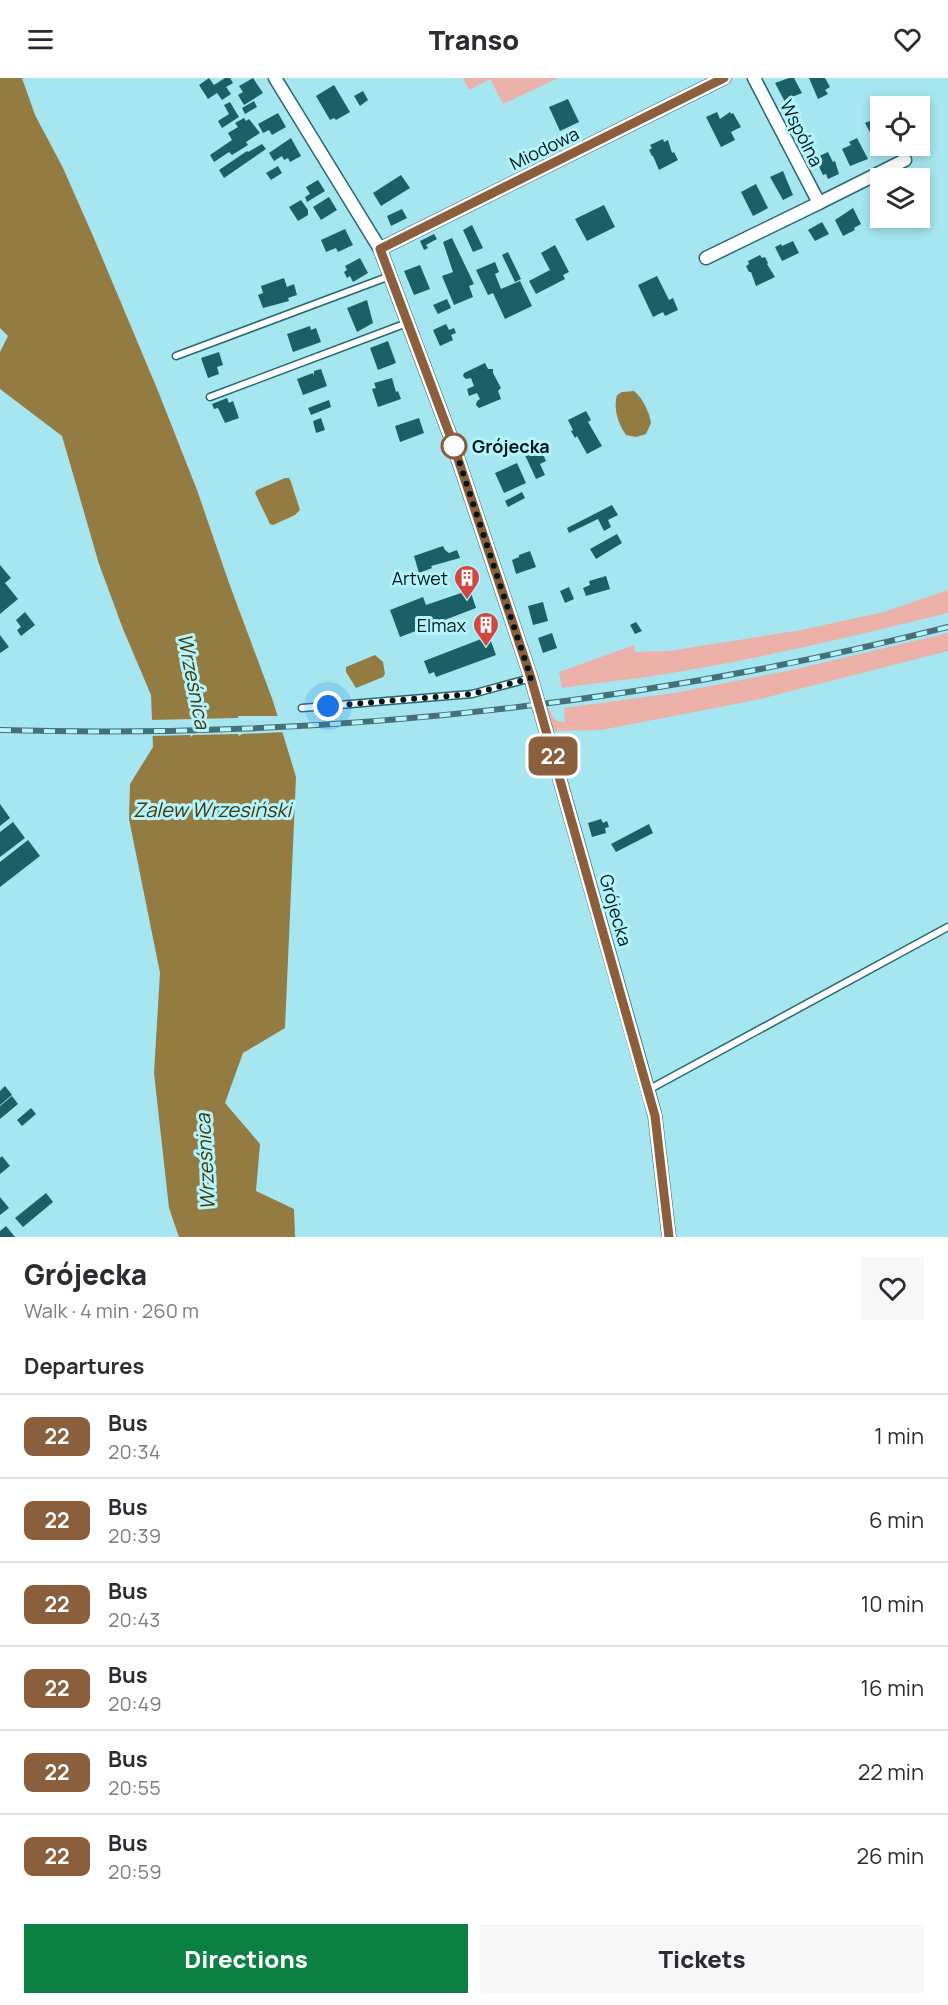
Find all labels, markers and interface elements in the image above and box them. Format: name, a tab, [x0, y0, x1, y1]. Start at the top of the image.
text: Transo	[429, 21, 519, 58]
icon: menu	[24, 23, 57, 56]
icon: heart	[891, 23, 924, 56]
street label: Wspólna	[775, 95, 829, 171]
map controls	[870, 96, 930, 228]
button: locate	[870, 96, 930, 156]
street label: Miodowa	[505, 121, 583, 175]
button: layers	[870, 168, 930, 228]
marker: Grójecka	[441, 433, 467, 459]
place label: Grójecka	[472, 434, 550, 458]
building icon: Artwet	[452, 563, 482, 601]
place label: Artwet	[392, 566, 448, 590]
building icon: Elmax	[471, 610, 501, 648]
place label: Elmax	[417, 613, 467, 637]
water label: Wrześnica	[172, 631, 217, 732]
your location	[313, 691, 343, 721]
line badge: 22	[526, 736, 580, 776]
text: 22	[540, 742, 566, 770]
water label: Zalew Wrzesiński	[133, 796, 293, 823]
street label: Grójecka	[594, 871, 638, 949]
water label: Wrześnica	[189, 1112, 221, 1211]
text: Grójecka	[24, 1255, 147, 1293]
button: heart	[861, 1257, 924, 1320]
text: Walk · 4 min · 260 m	[24, 1297, 199, 1324]
text: Departures	[24, 1351, 144, 1381]
text: Bus	[108, 1408, 148, 1438]
text: 1 min	[874, 1421, 924, 1451]
text: 22	[44, 1422, 70, 1450]
text: 20:34	[108, 1438, 160, 1465]
text: Bus	[108, 1492, 148, 1522]
text: 6 min	[869, 1505, 924, 1535]
text: 22	[44, 1506, 70, 1534]
text: 20:39	[108, 1522, 161, 1549]
text: Bus	[108, 1576, 148, 1606]
text: 10 min	[861, 1589, 924, 1619]
text: 22	[44, 1590, 70, 1618]
text: 20:43	[108, 1606, 160, 1633]
text: Bus	[108, 1660, 148, 1690]
text: 16 min	[861, 1673, 924, 1703]
text: 22	[44, 1674, 70, 1702]
text: 20:49	[108, 1690, 162, 1717]
text: Bus	[108, 1744, 148, 1774]
text: 22 min	[858, 1757, 924, 1787]
text: 22	[44, 1758, 70, 1786]
text: 20:55	[108, 1774, 161, 1801]
text: Bus	[108, 1828, 148, 1858]
text: 26 min	[857, 1841, 924, 1871]
text: 22	[44, 1842, 70, 1870]
text: 20:59	[108, 1858, 162, 1885]
button: Directions	[24, 1924, 468, 1993]
button: Tickets	[480, 1924, 924, 1993]

